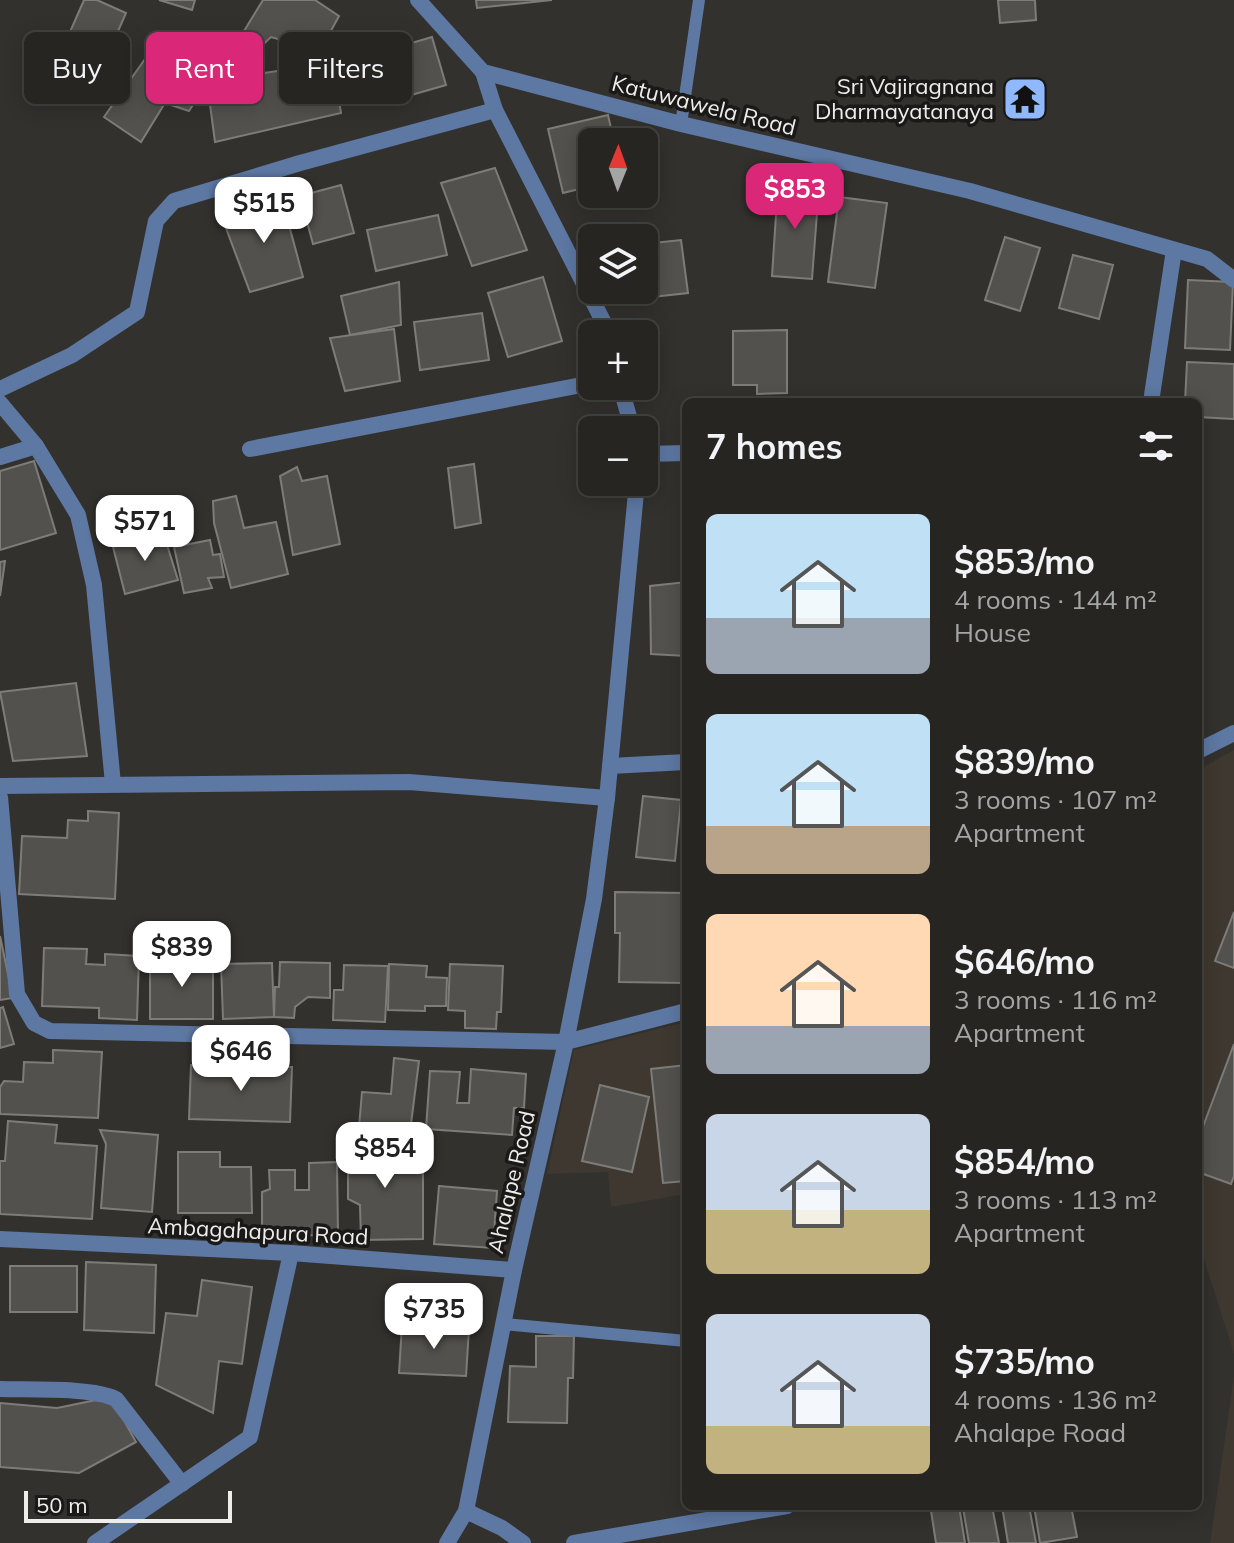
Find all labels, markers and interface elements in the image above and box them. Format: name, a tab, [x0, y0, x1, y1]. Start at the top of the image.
chip: Buy	[24, 32, 130, 104]
chip: Rent	[146, 32, 263, 104]
chip: Filters	[279, 32, 412, 104]
street label: Katuwawela Road	[609, 69, 799, 141]
place label: Sri Vajiragnana Dharmayatanaya	[815, 72, 994, 125]
temple icon: Sri Vajiragnana Dharmayatanaya	[1001, 75, 1049, 123]
north arrow	[578, 128, 658, 208]
map controls	[578, 128, 658, 496]
pin: $853	[748, 163, 842, 231]
text: $853	[764, 172, 826, 205]
pin: $515	[217, 177, 311, 245]
text: $515	[233, 186, 295, 219]
button: layers	[578, 224, 658, 304]
button: +	[578, 320, 658, 400]
button: −	[578, 416, 658, 496]
icon: filters	[1134, 424, 1178, 468]
text: 7 homes	[706, 425, 843, 468]
pin: $571	[98, 495, 192, 563]
text: $571	[114, 504, 176, 537]
text: $853/mo	[954, 540, 1095, 583]
icon: home	[770, 546, 866, 642]
text: 4 rooms · 144 m²	[954, 583, 1157, 616]
text: House	[954, 616, 1031, 649]
text: $839/mo	[954, 740, 1095, 783]
icon: home	[770, 746, 866, 842]
text: 3 rooms · 107 m²	[954, 783, 1157, 816]
text: Apartment	[954, 816, 1085, 849]
pin: $839	[135, 921, 229, 989]
text: $839	[151, 930, 213, 963]
text: $646/mo	[954, 940, 1095, 983]
icon: home	[770, 946, 866, 1042]
text: 3 rooms · 116 m²	[954, 983, 1157, 1016]
text: Apartment	[954, 1016, 1085, 1049]
pin: $646	[194, 1025, 288, 1093]
text: $646	[210, 1034, 272, 1067]
street label: Ahalape Road	[481, 1108, 541, 1256]
pin: $854	[338, 1122, 432, 1190]
text: $854	[354, 1131, 416, 1164]
text: $854/mo	[954, 1140, 1095, 1183]
icon: home	[770, 1146, 866, 1242]
text: 3 rooms · 113 m²	[954, 1183, 1157, 1216]
street label: Ambagahapura Road	[147, 1211, 369, 1251]
text: Apartment	[954, 1216, 1085, 1249]
pin: $735	[387, 1283, 481, 1351]
text: $735	[403, 1292, 465, 1325]
text: $735/mo	[954, 1340, 1095, 1383]
icon: home	[770, 1346, 866, 1442]
text: 4 rooms · 136 m²	[954, 1383, 1157, 1416]
text: Ahalape Road	[954, 1416, 1126, 1449]
scale bar	[24, 1487, 232, 1523]
text: 50 m	[36, 1491, 87, 1519]

